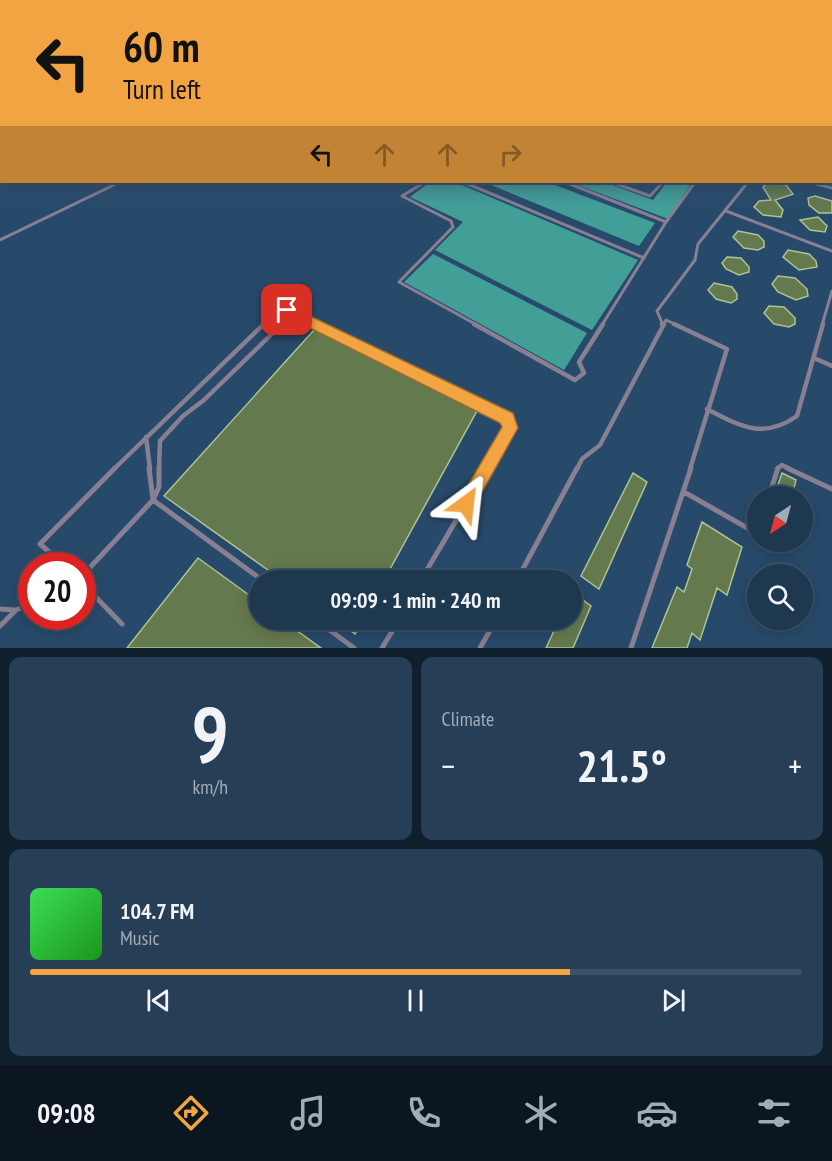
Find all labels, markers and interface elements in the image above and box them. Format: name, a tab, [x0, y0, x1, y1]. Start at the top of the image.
text: 60 m	[123, 19, 200, 74]
icon: left	[24, 24, 102, 102]
text: Turn left	[123, 72, 201, 106]
icon: left	[305, 138, 338, 171]
icon: ahead	[368, 138, 401, 171]
icon: ahead	[431, 138, 464, 171]
icon: right	[494, 138, 527, 171]
pin	[261, 284, 312, 335]
icon: arrive	[270, 293, 303, 326]
position arrow	[434, 472, 498, 536]
north arrow	[747, 486, 813, 552]
map controls	[747, 486, 813, 630]
speed limit sign: 20	[18, 552, 96, 630]
button: search	[747, 564, 813, 630]
text: 09:09 · 1 min · 240 m	[330, 586, 501, 614]
text: 9	[192, 684, 229, 785]
text: Climate	[442, 706, 494, 732]
text: 21.5°	[577, 736, 667, 794]
text: −	[442, 744, 455, 787]
text: +	[788, 744, 802, 787]
text: km/h	[193, 774, 228, 800]
text: 104.7 FM	[120, 897, 194, 925]
text: Music	[120, 925, 160, 951]
icon: previous	[142, 984, 175, 1017]
icon: pause	[399, 984, 432, 1017]
icon: next	[657, 984, 690, 1017]
icon: directions	[170, 1092, 212, 1134]
icon: music	[287, 1092, 329, 1134]
icon: phone	[403, 1092, 445, 1134]
icon: climate	[520, 1092, 562, 1134]
icon: car	[636, 1092, 678, 1134]
icon: filters	[753, 1092, 795, 1134]
text: 09:08	[37, 1096, 96, 1130]

